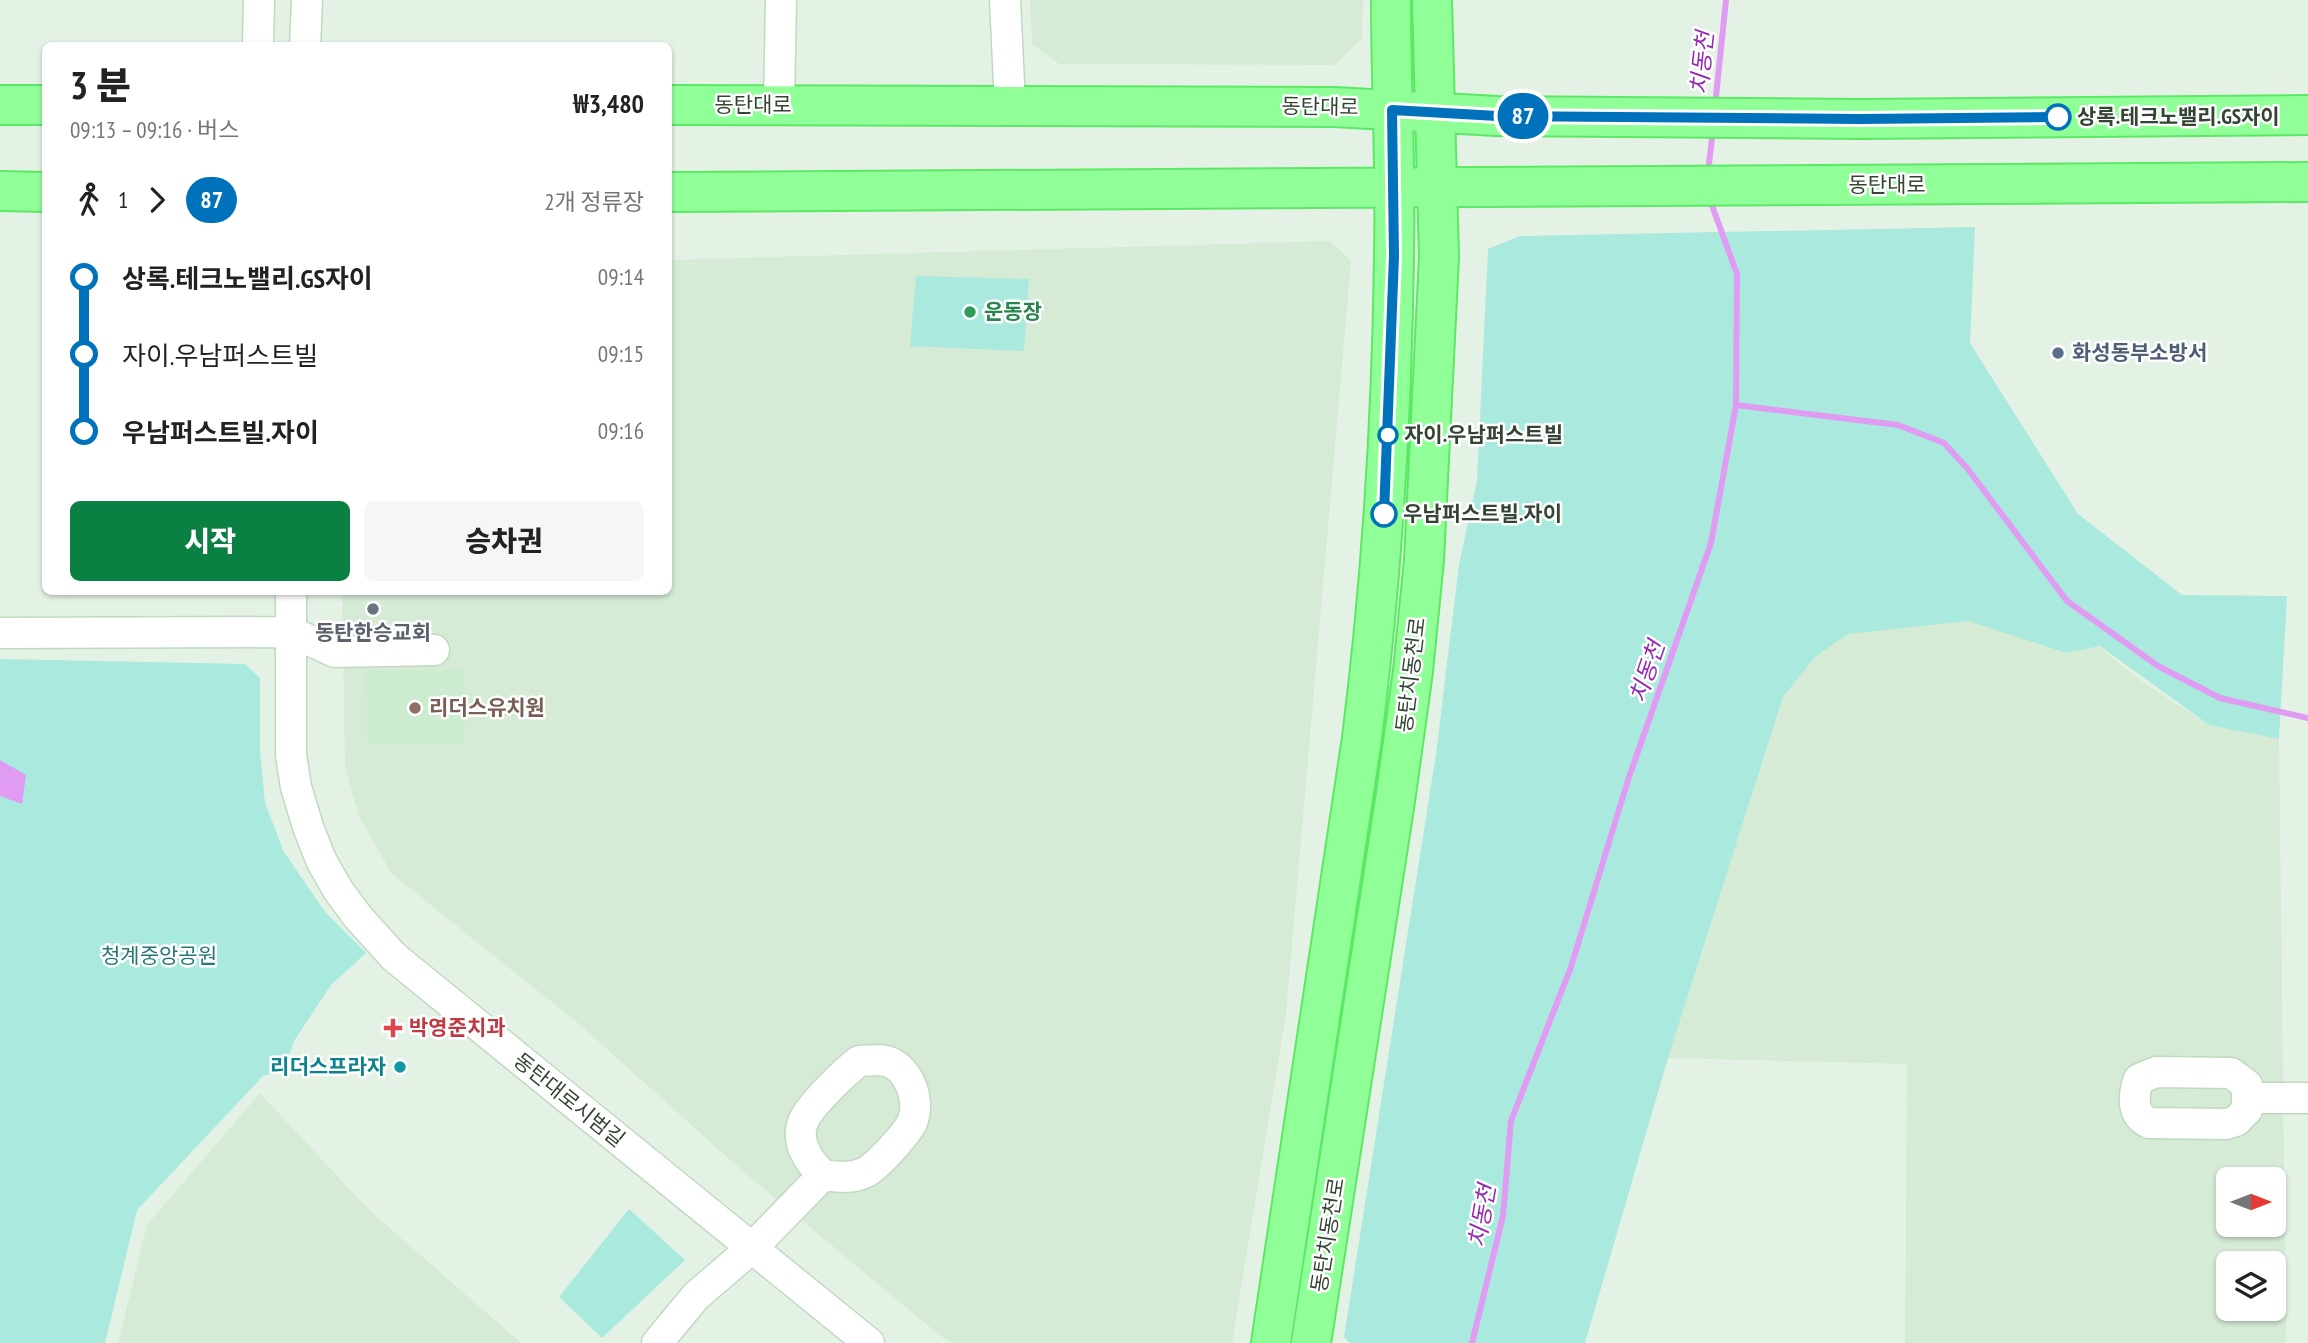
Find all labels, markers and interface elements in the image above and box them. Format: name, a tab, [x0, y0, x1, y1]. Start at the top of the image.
water label: 치동천	[1684, 27, 1720, 96]
text: 3 분	[70, 60, 131, 109]
text: ₩3,480	[573, 87, 644, 120]
street label: 동탄대로	[714, 91, 792, 118]
street label: 동탄대로	[1281, 92, 1359, 121]
line badge: 87	[1492, 93, 1554, 139]
text: 87	[1512, 100, 1534, 131]
place label: 상록.테크노밸리.GS자이	[2077, 103, 2280, 130]
marker: 상록.테크노밸리.GS자이	[2045, 104, 2071, 130]
text: 09:13 – 09:16 · 버스	[70, 115, 239, 144]
street label: 동탄대로	[1848, 171, 1926, 198]
icon: walk	[70, 181, 108, 219]
icon: forward	[138, 181, 176, 219]
text: 87	[200, 184, 223, 215]
text: 1	[118, 185, 128, 214]
text: 2개 정류장	[544, 187, 644, 216]
text: 상록.테크노밸리.GS자이	[122, 262, 373, 295]
text: 09:14	[598, 262, 644, 291]
place label: 운동장	[984, 298, 1042, 325]
marker: 운동장	[962, 304, 978, 320]
text: 자이.우남퍼스트빌	[122, 339, 318, 372]
text: 09:15	[598, 339, 644, 368]
place label: 화성동부소방서	[2072, 339, 2207, 366]
marker: 화성동부소방서	[2050, 345, 2066, 361]
text: 우남퍼스트빌.자이	[122, 416, 319, 449]
text: 09:16	[598, 416, 644, 445]
place label: 자이.우남퍼스트빌	[1404, 421, 1563, 448]
marker: 자이.우남퍼스트빌	[1378, 425, 1398, 445]
place label: 우남퍼스트빌.자이	[1403, 500, 1562, 527]
button: 시작	[70, 501, 350, 581]
button: 승차권	[364, 501, 644, 581]
marker: 우남퍼스트빌.자이	[1371, 501, 1397, 527]
marker: 동탄한승교회	[365, 601, 381, 617]
street label: 동탄치동천로	[1390, 616, 1431, 734]
place label: 동탄한승교회	[315, 619, 431, 646]
water label: 치동천	[1622, 634, 1671, 707]
place label: 리더스유치원	[429, 694, 545, 721]
marker: 리더스유치원	[407, 700, 423, 716]
park label: 청계중앙공원	[101, 942, 217, 969]
place label: 박영준치과	[409, 1014, 506, 1041]
marker: 박영준치과	[383, 1018, 403, 1038]
street label: 동탄대로시범길	[508, 1047, 630, 1153]
place label: 리더스프라자	[270, 1053, 386, 1080]
marker: 리더스프라자	[392, 1059, 408, 1075]
north arrow	[2216, 1167, 2286, 1237]
map controls	[2216, 1167, 2286, 1321]
street label: 동탄치동천로	[1305, 1176, 1350, 1294]
water label: 치동천	[1462, 1179, 1502, 1250]
button: layers	[2216, 1251, 2286, 1321]

